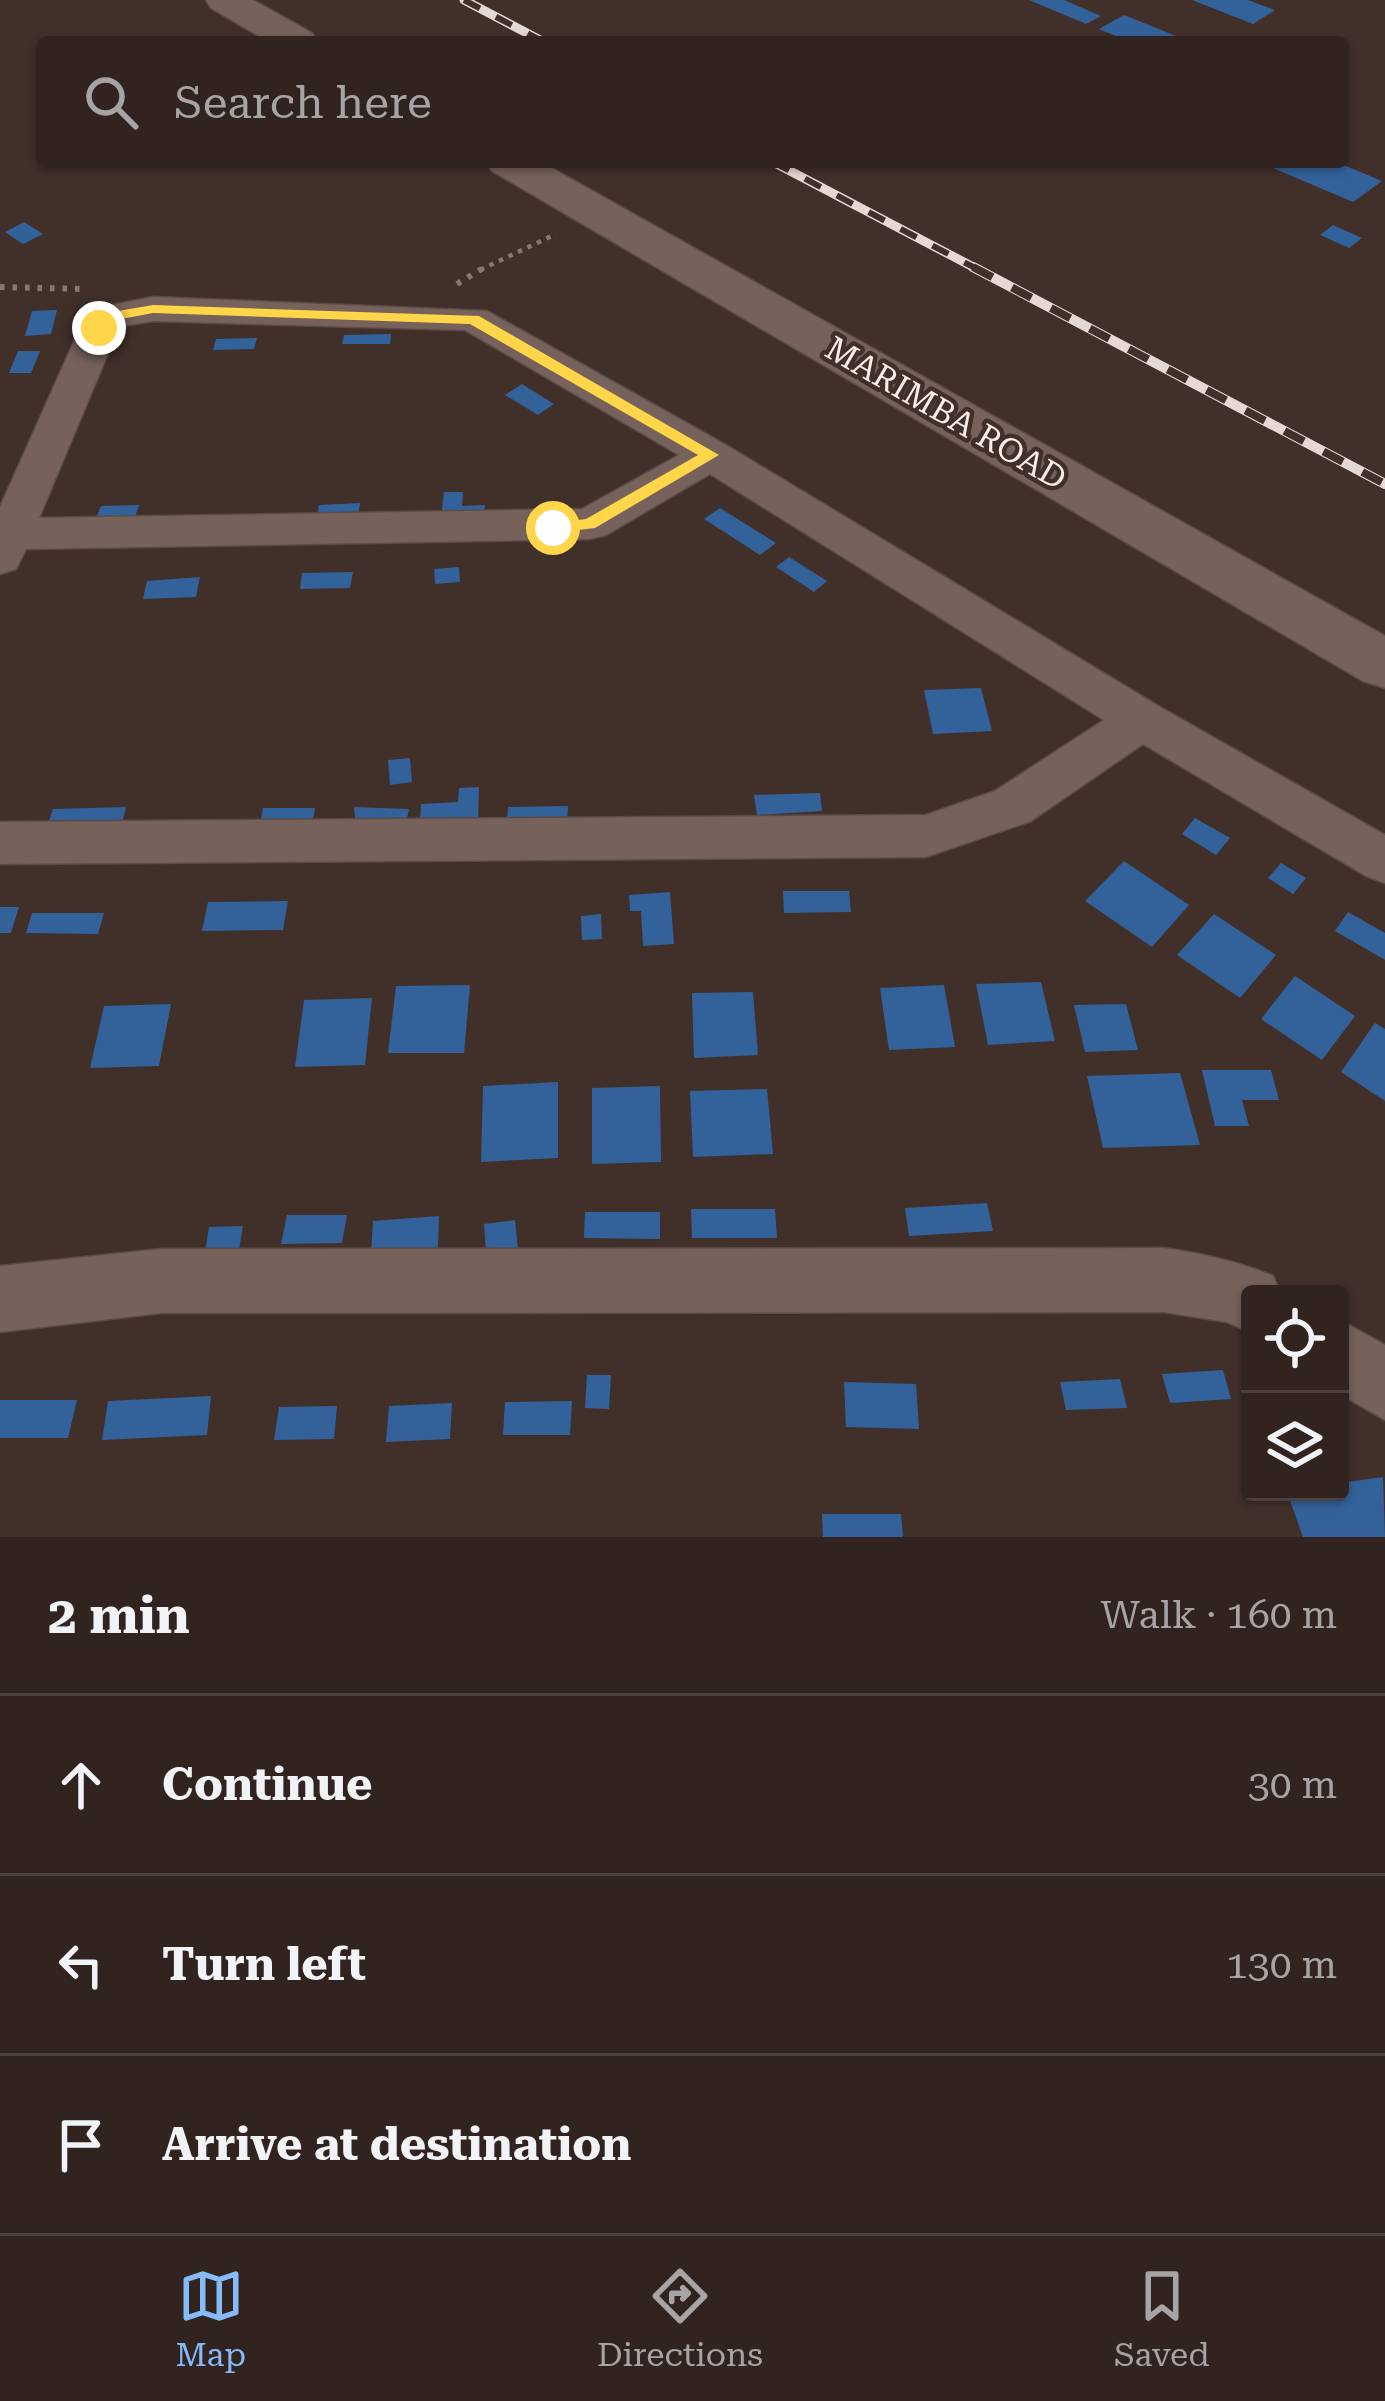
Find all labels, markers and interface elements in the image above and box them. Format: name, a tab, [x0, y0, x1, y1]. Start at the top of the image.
search box	[36, 36, 1349, 168]
icon: search	[78, 69, 144, 135]
text: Search here	[174, 76, 432, 129]
route end	[72, 301, 126, 355]
street label: MARIMBA ROAD	[819, 328, 1073, 498]
route start	[526, 501, 580, 555]
map controls	[1241, 1285, 1349, 1501]
button: locate	[1241, 1285, 1349, 1393]
button: layers	[1241, 1393, 1349, 1501]
text: 2 min	[48, 1586, 190, 1645]
text: Walk · 160 m	[1101, 1592, 1337, 1638]
icon: ahead	[48, 1752, 114, 1818]
text: Continue	[162, 1758, 373, 1811]
text: 30 m	[1248, 1762, 1337, 1808]
icon: left	[48, 1932, 114, 1998]
text: Turn left	[162, 1938, 366, 1991]
text: 130 m	[1226, 1942, 1337, 1988]
icon: arrive	[48, 2112, 114, 2178]
text: Arrive at destination	[162, 2118, 631, 2171]
tab: Map	[175, 2263, 246, 2374]
tab: Directions	[597, 2263, 763, 2374]
tab: Saved	[1114, 2263, 1210, 2374]

